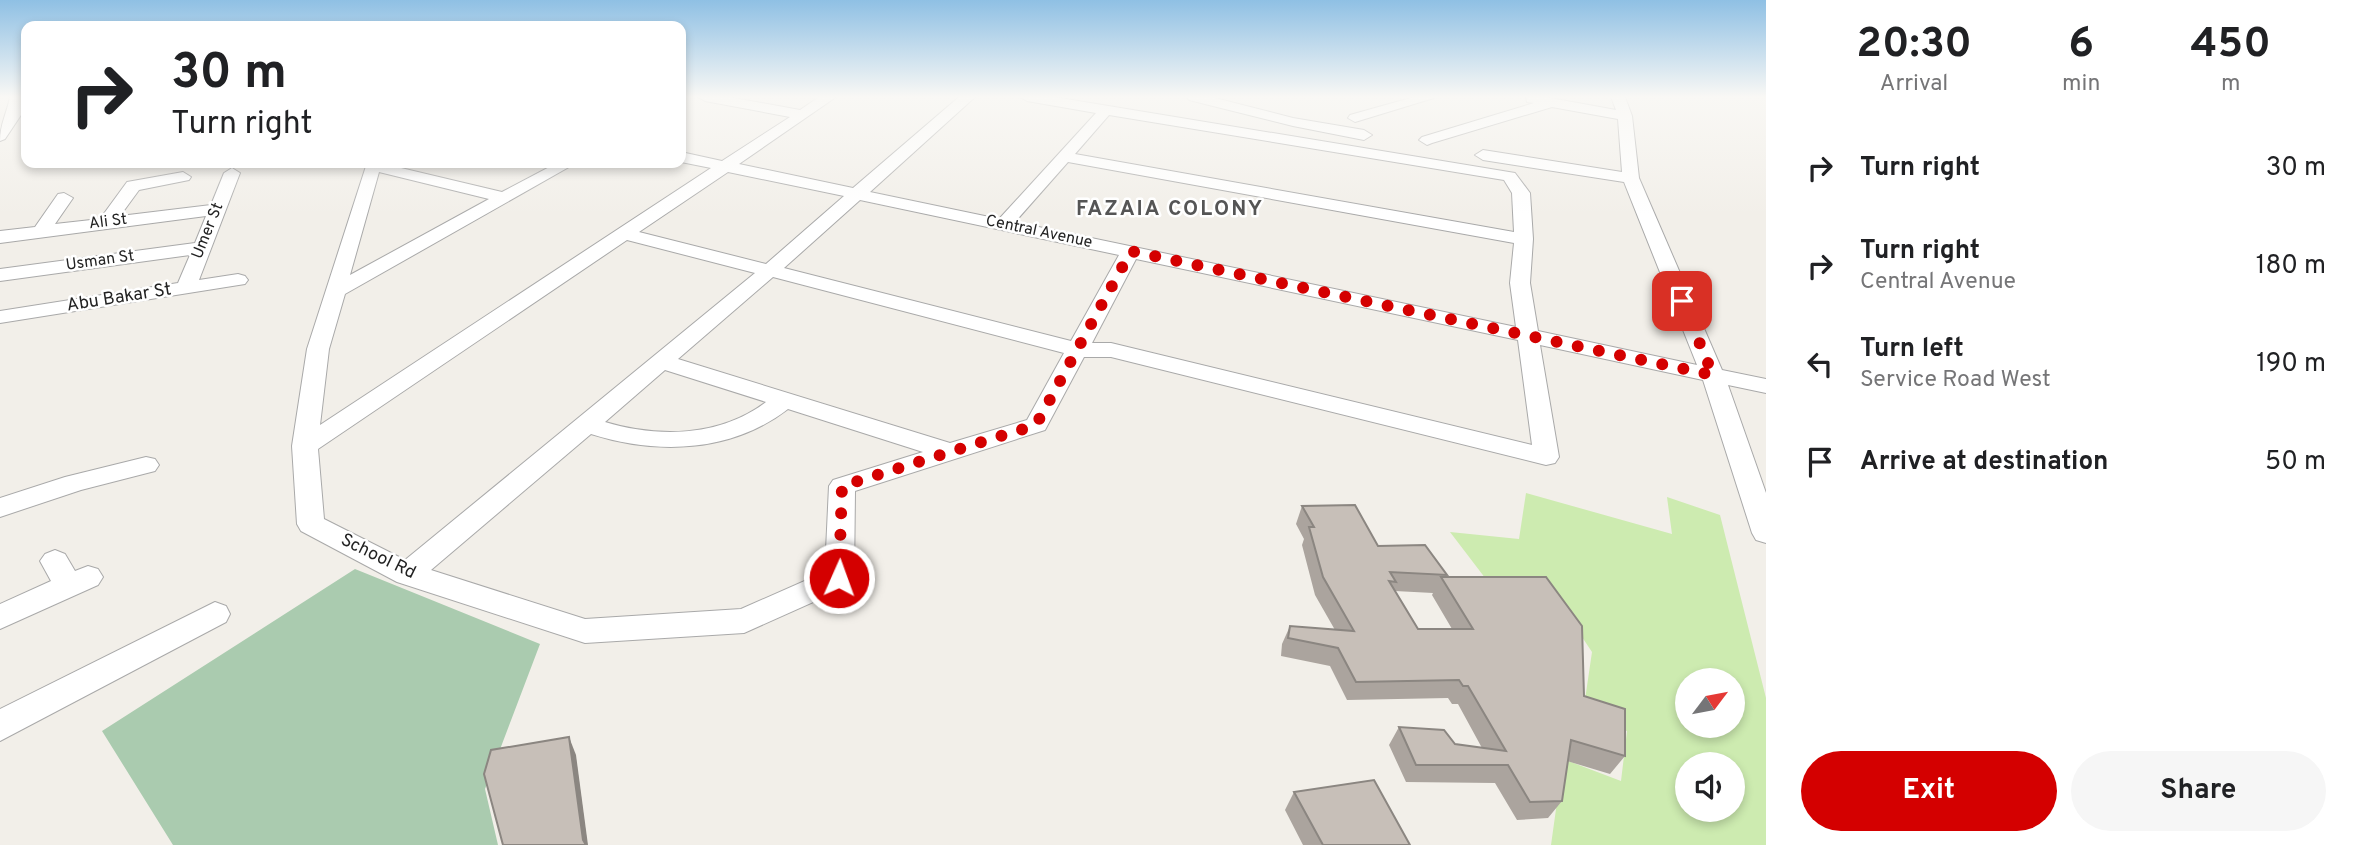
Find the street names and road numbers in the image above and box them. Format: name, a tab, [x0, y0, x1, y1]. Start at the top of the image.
street label: Umer St	[188, 200, 228, 262]
street label: Ali St	[88, 210, 128, 234]
street label: Central Avenue	[984, 211, 1094, 253]
street label: Usman St	[64, 246, 136, 276]
street label: Abu Bakar St	[65, 278, 173, 318]
street label: School Rd	[337, 529, 419, 585]

